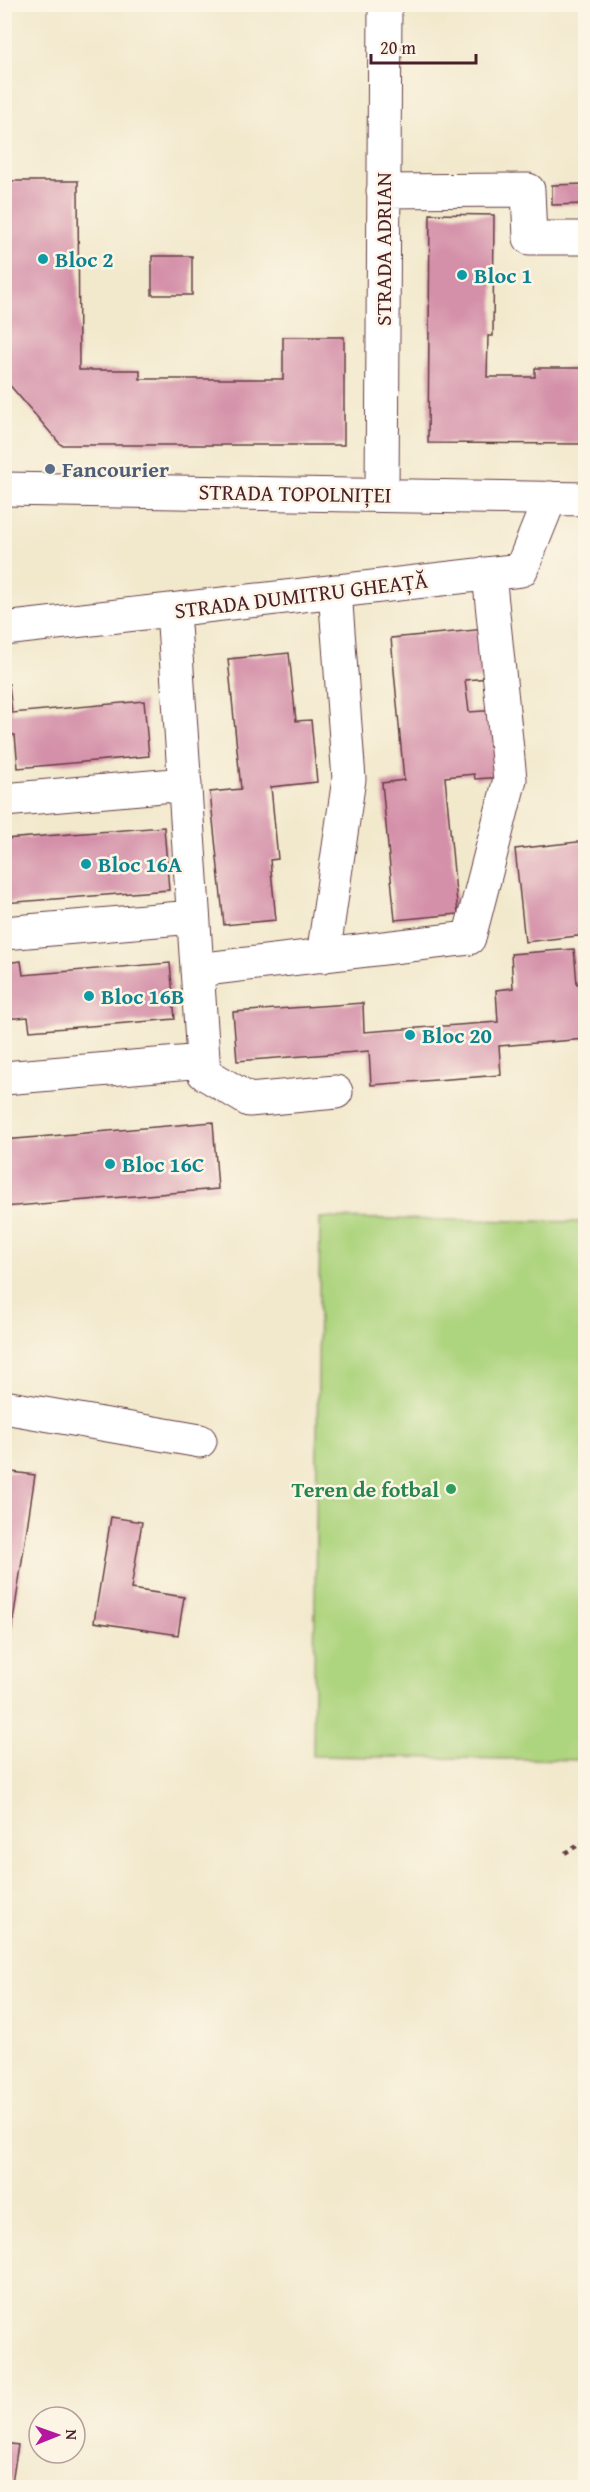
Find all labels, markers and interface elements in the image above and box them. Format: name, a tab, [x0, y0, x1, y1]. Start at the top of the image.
scale bar	[371, 27, 476, 65]
text: 20 m	[380, 34, 416, 61]
street label: STRADA ADRIAN	[367, 172, 399, 326]
place label: Bloc 2	[55, 243, 114, 275]
marker: Bloc 2	[36, 252, 50, 266]
place label: Bloc 1	[474, 259, 533, 291]
marker: Bloc 1	[455, 268, 469, 282]
place label: Fancourier	[62, 453, 169, 485]
marker: Fancourier	[43, 462, 57, 476]
street label: STRADA TOPOLNIȚEI	[198, 475, 392, 511]
street label: STRADA DUMITRU GHEAȚĂ	[173, 564, 430, 626]
place label: Bloc 16A	[98, 848, 182, 880]
marker: Bloc 16A	[79, 857, 93, 871]
place label: Bloc 16B	[101, 980, 185, 1012]
marker: Bloc 16B	[82, 989, 96, 1003]
place label: Bloc 20	[422, 1019, 492, 1051]
marker: Bloc 20	[403, 1028, 417, 1042]
place label: Bloc 16C	[122, 1148, 204, 1180]
marker: Bloc 16C	[103, 1157, 117, 1171]
place label: Teren de fotbal	[292, 1473, 439, 1505]
marker: Teren de fotbal	[444, 1482, 458, 1496]
north arrow	[27, 2405, 87, 2465]
text: N	[60, 2429, 84, 2441]

